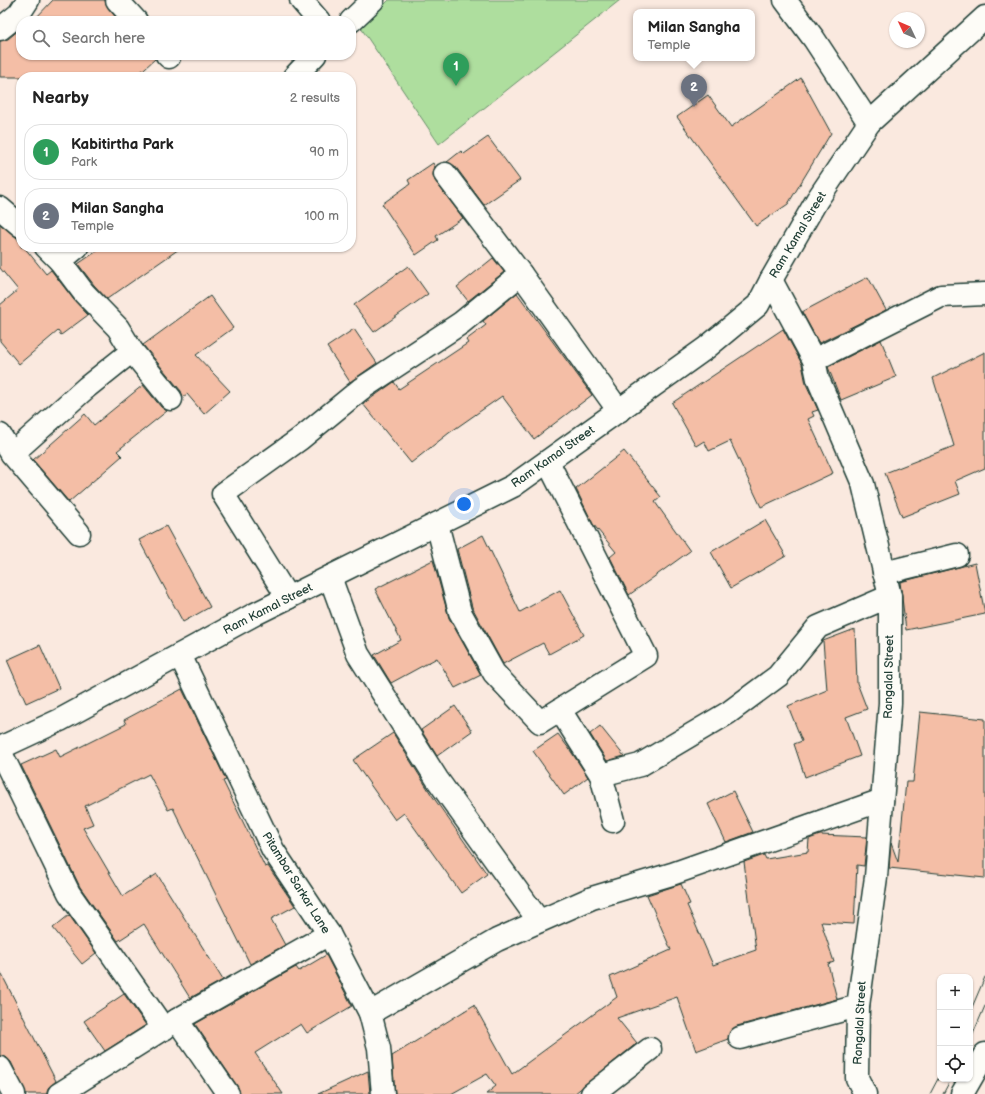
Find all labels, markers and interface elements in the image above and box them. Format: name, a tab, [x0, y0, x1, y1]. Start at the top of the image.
popup	[633, 9, 755, 61]
north arrow	[889, 12, 925, 48]
search box	[16, 16, 356, 60]
text: Milan Sangha	[648, 18, 740, 37]
icon: search	[30, 27, 52, 49]
text: Search here	[62, 29, 145, 48]
text: Temple	[648, 37, 691, 53]
pin: 1	[443, 53, 469, 86]
pin: 2	[681, 74, 707, 107]
text: Nearby	[32, 88, 89, 108]
text: 2 results	[290, 90, 340, 106]
text: Kabitirtha Park	[71, 135, 174, 154]
text: 1	[43, 144, 49, 160]
text: 90 m	[310, 144, 339, 160]
text: Park	[71, 154, 97, 170]
street label: Ram Kamal Street	[766, 189, 830, 281]
text: Milan Sangha	[71, 199, 164, 218]
text: 2	[42, 208, 50, 224]
text: 100 m	[304, 208, 339, 224]
text: Temple	[71, 218, 114, 234]
street label: Ram Kamal Street	[508, 423, 598, 491]
your location	[454, 494, 474, 514]
street label: Ram Kamal Street	[221, 580, 315, 638]
street label: Rangalal Street	[881, 635, 897, 719]
street label: Pitambar Sarkar Lane	[259, 829, 333, 937]
map controls	[937, 974, 973, 1082]
button: +	[937, 974, 973, 1010]
street label: Rangalal Street	[850, 980, 870, 1065]
button: −	[937, 1010, 973, 1046]
button: locate	[937, 1046, 973, 1082]

